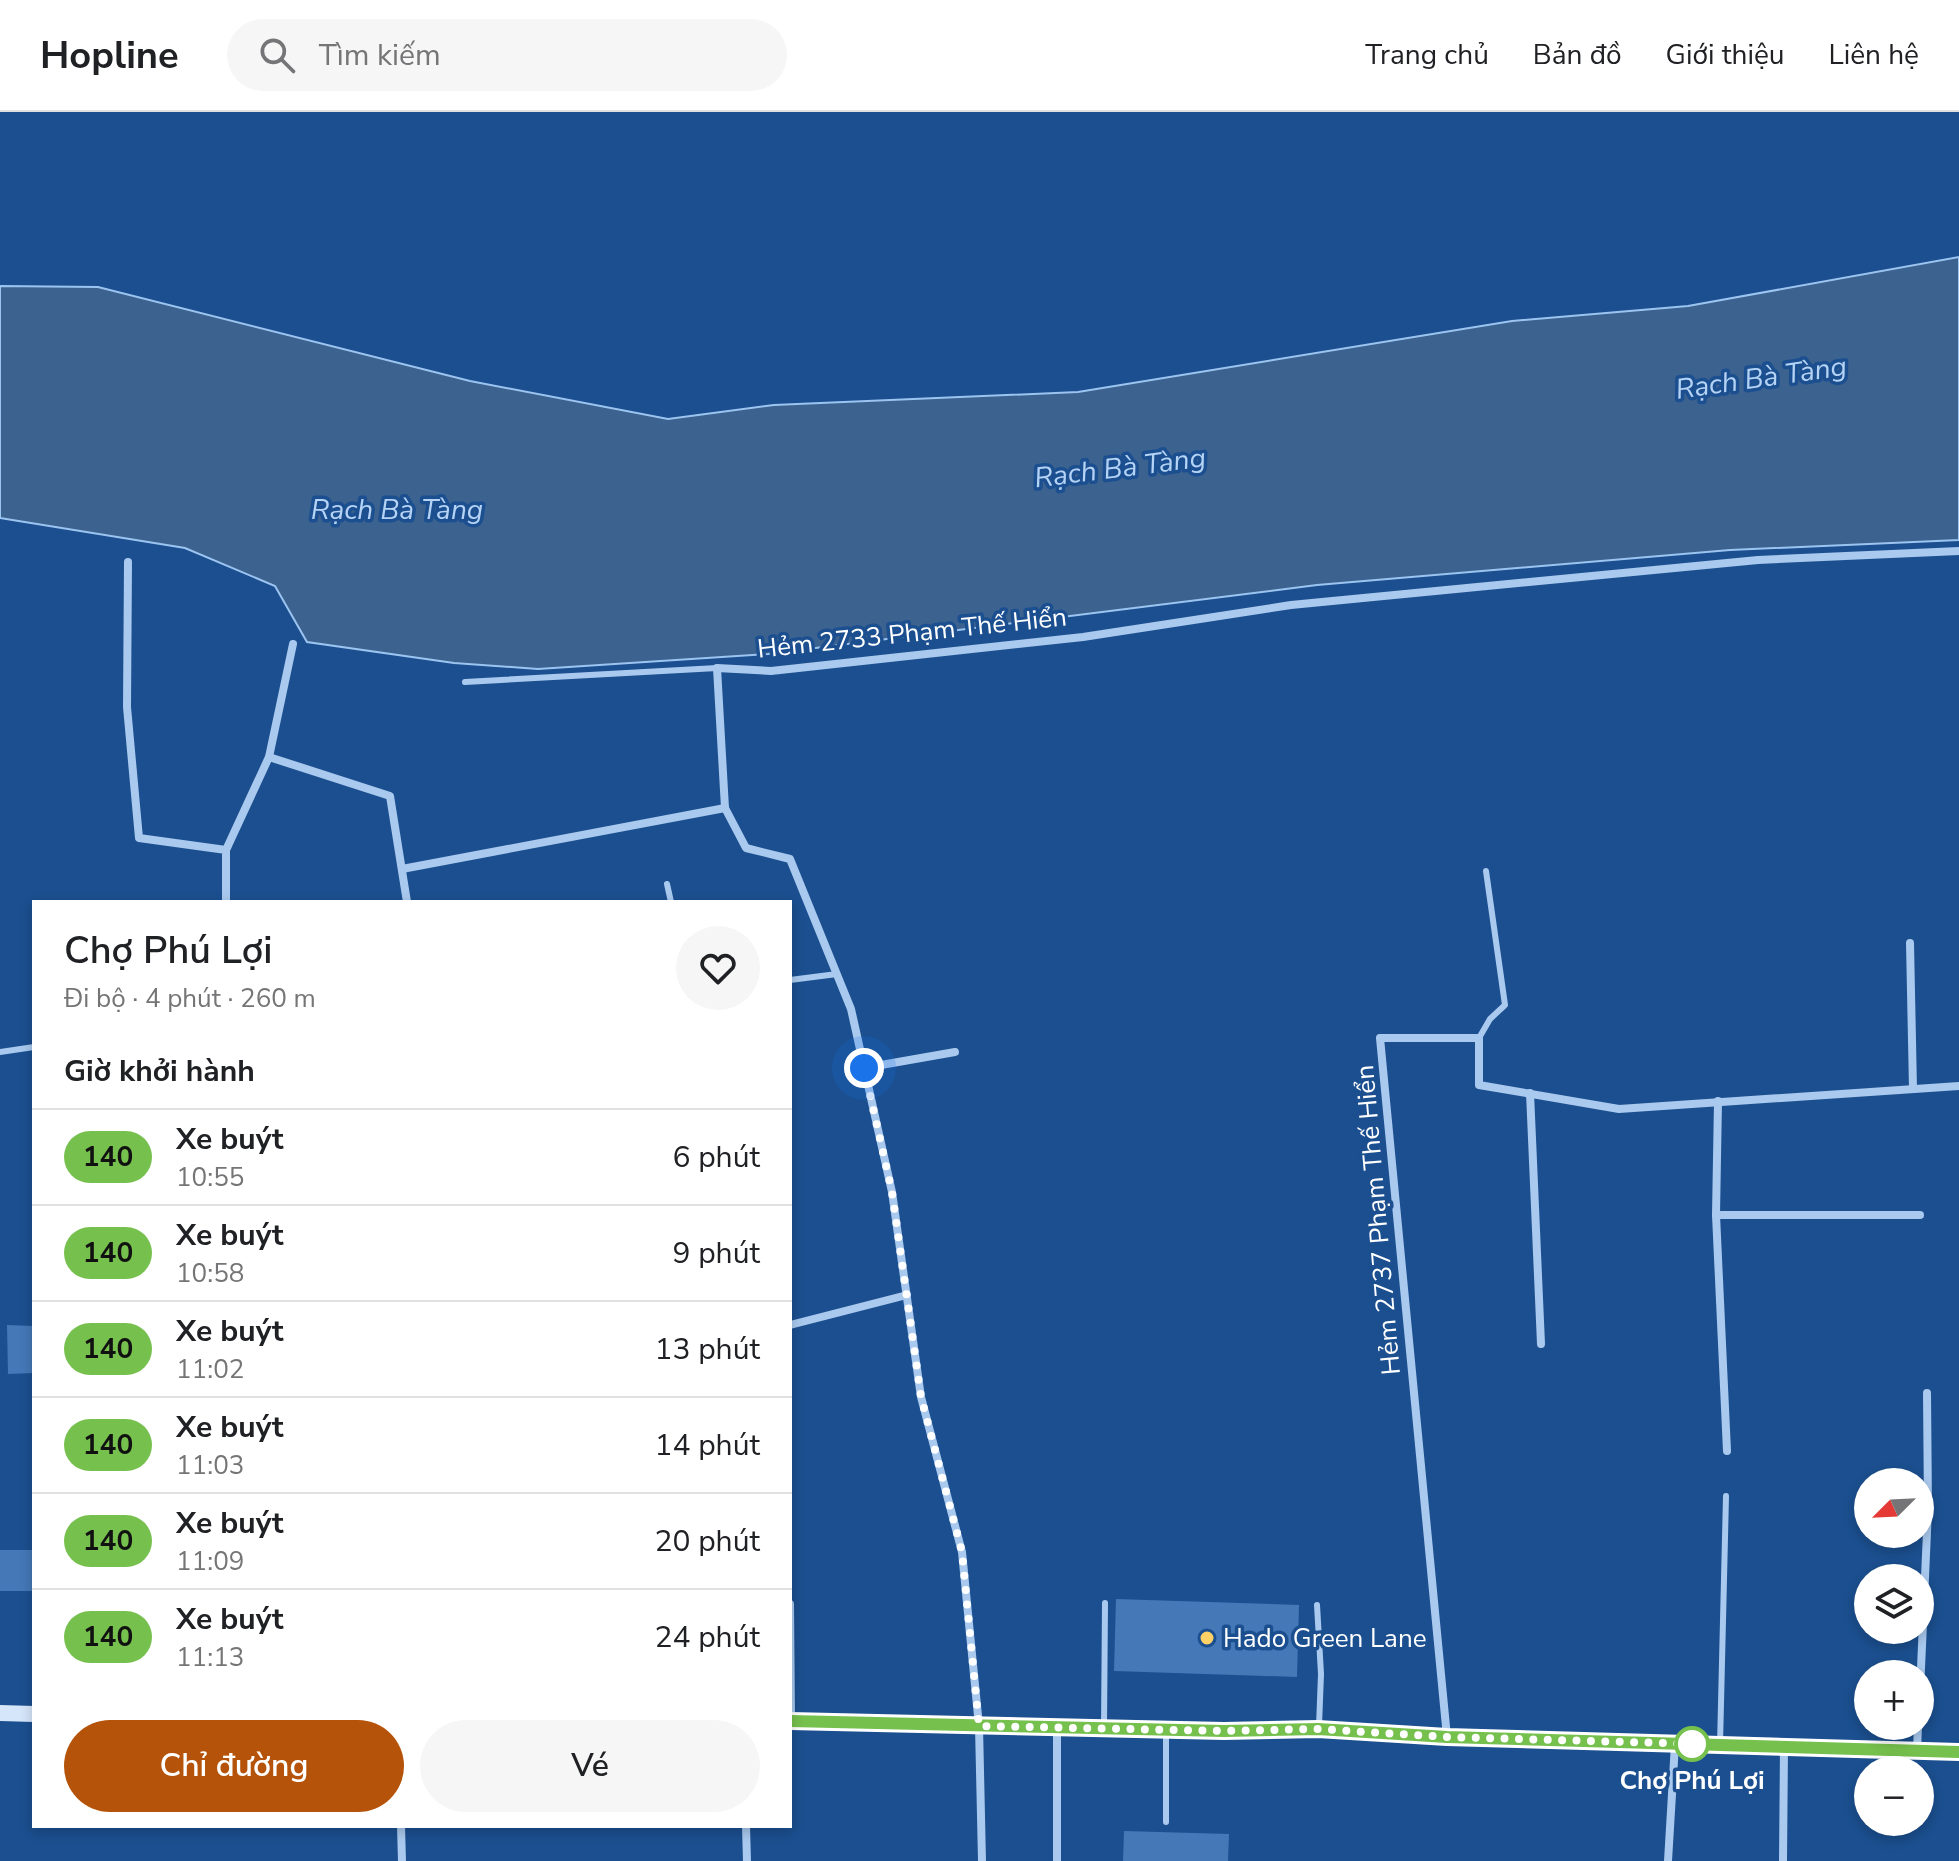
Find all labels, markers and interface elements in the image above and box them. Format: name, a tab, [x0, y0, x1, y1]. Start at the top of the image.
search box	[227, 19, 787, 91]
text: Hopline	[40, 30, 179, 81]
icon: search	[255, 33, 299, 77]
text: Tìm kiếm	[319, 35, 441, 76]
text: Trang chủ	[1365, 36, 1489, 74]
text: Bản đồ	[1533, 36, 1622, 74]
text: Giới thiệu	[1666, 36, 1785, 74]
text: Liên hệ	[1829, 36, 1919, 74]
water label: Rạch Bà Tàng	[1673, 347, 1849, 409]
water label: Rạch Bà Tàng	[1032, 439, 1208, 497]
water label: Rạch Bà Tàng	[311, 491, 483, 529]
street label: Hẻm 2733 Phạm Thế Hiển	[756, 599, 1068, 667]
text: Chợ Phú Lợi	[64, 925, 272, 976]
button: heart	[676, 926, 760, 1010]
text: Đi bộ · 4 phút · 260 m	[64, 981, 316, 1016]
your location	[844, 1048, 884, 1088]
text: Giờ khởi hành	[64, 1051, 255, 1092]
street label: Hẻm 2737 Phạm Thế Hiển	[1347, 1064, 1409, 1376]
text: Xe buýt	[176, 1119, 283, 1160]
text: 6 phút	[672, 1137, 760, 1178]
text: 140	[83, 1138, 133, 1176]
text: 10:55	[176, 1160, 244, 1195]
text: Xe buýt	[176, 1215, 283, 1256]
text: 9 phút	[672, 1233, 760, 1274]
text: 140	[83, 1234, 133, 1272]
text: 10:58	[176, 1256, 244, 1291]
text: Xe buýt	[176, 1311, 283, 1352]
text: 13 phút	[654, 1329, 760, 1370]
text: 140	[83, 1330, 133, 1368]
text: 11:02	[176, 1352, 244, 1387]
text: Xe buýt	[176, 1407, 283, 1448]
text: 14 phút	[654, 1425, 760, 1466]
text: 140	[83, 1426, 133, 1464]
text: 11:03	[176, 1448, 244, 1483]
north arrow	[1854, 1468, 1934, 1548]
map controls	[1854, 1468, 1934, 1836]
text: Xe buýt	[176, 1503, 283, 1544]
text: 20 phút	[654, 1521, 760, 1562]
text: 140	[83, 1522, 133, 1560]
text: 11:09	[176, 1544, 244, 1579]
button: layers	[1854, 1564, 1934, 1644]
text: Xe buýt	[176, 1599, 283, 1640]
text: 24 phút	[654, 1617, 760, 1658]
text: 140	[83, 1618, 133, 1656]
place label: Hado Green Lane	[1223, 1621, 1427, 1656]
marker: Hado Green Lane	[1198, 1629, 1216, 1647]
text: 11:13	[176, 1640, 244, 1675]
button: +	[1854, 1660, 1934, 1740]
button: Chỉ đường	[64, 1720, 404, 1812]
button: Vé	[420, 1720, 760, 1812]
marker: Chợ Phú Lợi	[1675, 1727, 1709, 1761]
button: −	[1854, 1756, 1934, 1836]
place label: Chợ Phú Lợi	[1619, 1763, 1765, 1798]

